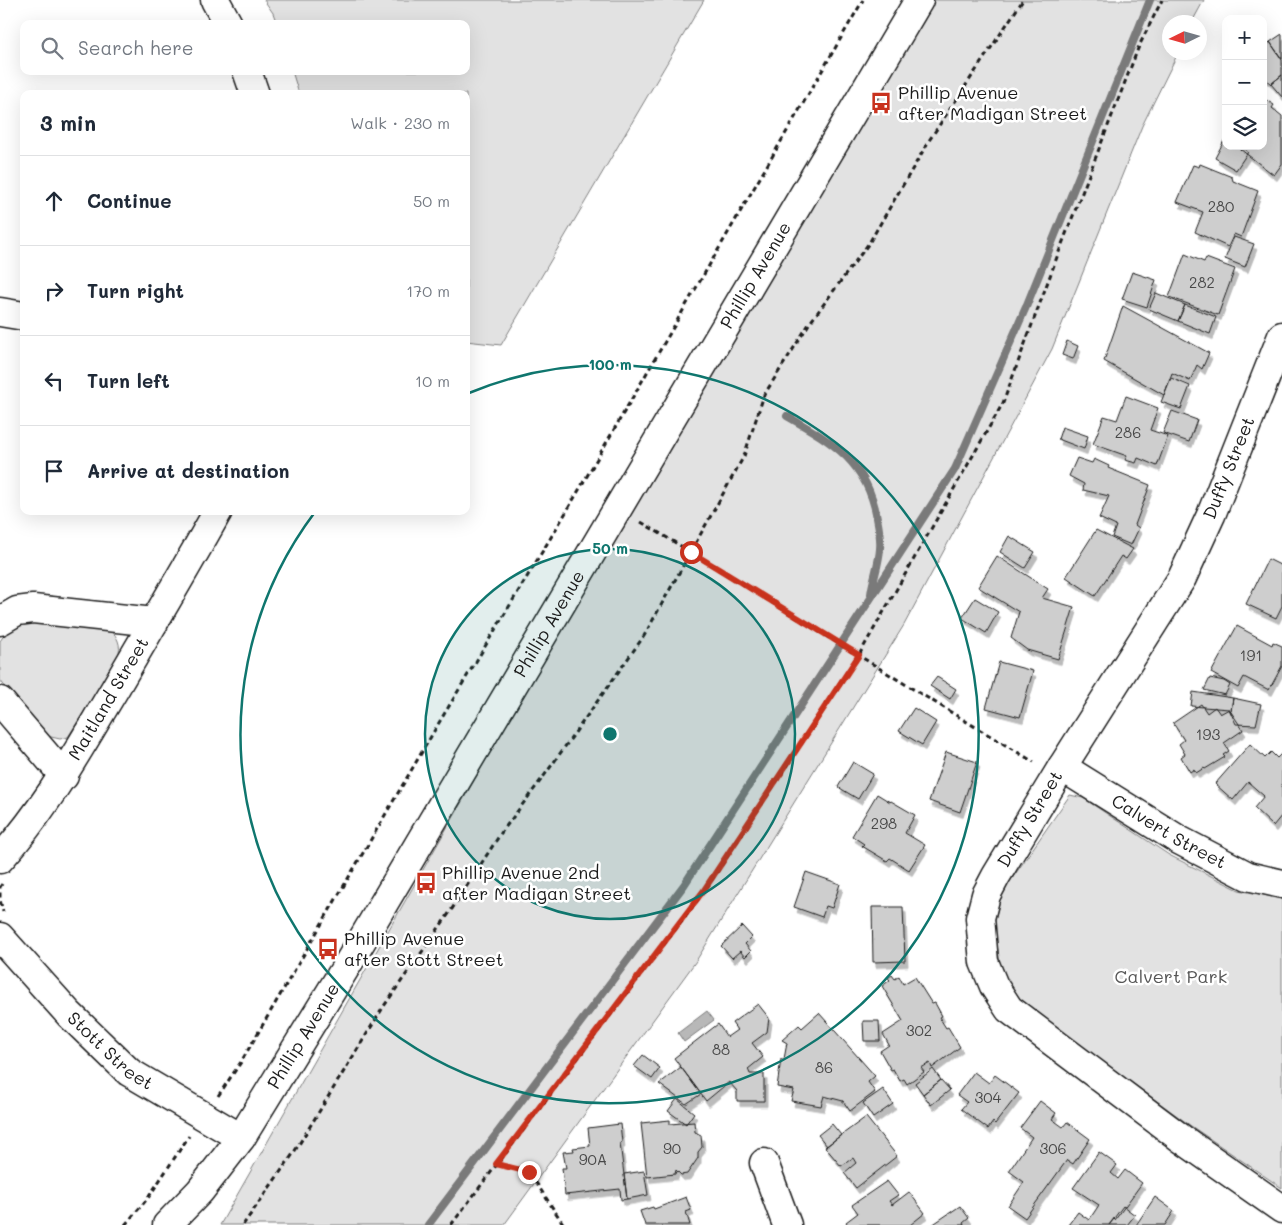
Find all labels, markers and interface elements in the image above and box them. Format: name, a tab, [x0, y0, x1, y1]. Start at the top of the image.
north arrow	[1162, 15, 1207, 60]
map controls	[1222, 15, 1267, 150]
button: +	[1222, 15, 1267, 60]
search box	[20, 20, 470, 75]
icon: search	[38, 34, 66, 62]
text: Search here	[78, 35, 194, 60]
button: −	[1222, 60, 1267, 105]
place label: Phillip Avenue after Madigan Street	[898, 80, 1087, 125]
bus stop icon: Phillip Avenue after Madigan Street	[868, 90, 894, 116]
button: layers	[1222, 105, 1267, 150]
text: 3 min	[40, 109, 96, 136]
text: Walk · 230 m	[350, 112, 450, 133]
icon: ahead	[40, 187, 68, 215]
text: Continue	[87, 188, 172, 213]
text: 50 m	[413, 190, 450, 211]
house number: 280	[1208, 196, 1234, 216]
street label: Phillip Avenue	[714, 217, 796, 333]
house number: 282	[1189, 272, 1215, 292]
icon: right	[40, 277, 68, 305]
text: Turn right	[87, 278, 184, 303]
text: 170 m	[406, 280, 450, 301]
text: 100 m	[588, 354, 632, 374]
icon: left	[40, 367, 68, 395]
text: Turn left	[87, 368, 170, 393]
text: 10 m	[415, 370, 450, 391]
street label: Duffy Street	[1197, 413, 1260, 523]
house number: 286	[1115, 422, 1141, 442]
icon: arrive	[40, 457, 68, 485]
text: Arrive at destination	[87, 458, 290, 483]
text: 50 m	[592, 538, 628, 558]
route start	[680, 541, 703, 564]
street label: Phillip Avenue	[508, 565, 590, 681]
street label: Maitland Street	[62, 632, 154, 764]
house number: 191	[1240, 645, 1262, 665]
house number: 193	[1196, 724, 1220, 744]
centre of rings	[601, 725, 619, 743]
street label: Duffy Street	[991, 766, 1067, 871]
street label: Calvert Street	[1107, 788, 1231, 874]
house number: 298	[871, 813, 897, 833]
place label: Phillip Avenue 2nd after Madigan Street	[442, 860, 631, 905]
bus stop icon: Phillip Avenue 2nd after Madigan Street	[413, 870, 439, 896]
place label: Phillip Avenue after Stott Street	[344, 926, 504, 971]
bus stop icon: Phillip Avenue after Stott Street	[315, 936, 341, 962]
park label: Calvert Park	[1115, 964, 1227, 988]
street label: Phillip Avenue	[261, 978, 344, 1093]
street label: Stott Street	[63, 1006, 158, 1095]
house number: 302	[906, 1020, 932, 1040]
house number: 88	[712, 1039, 730, 1059]
house number: 86	[815, 1057, 833, 1077]
house number: 304	[975, 1087, 1002, 1107]
house number: 90	[663, 1138, 681, 1158]
house number: 306	[1039, 1138, 1067, 1158]
house number: 90A	[579, 1149, 607, 1169]
route end	[518, 1161, 541, 1184]

